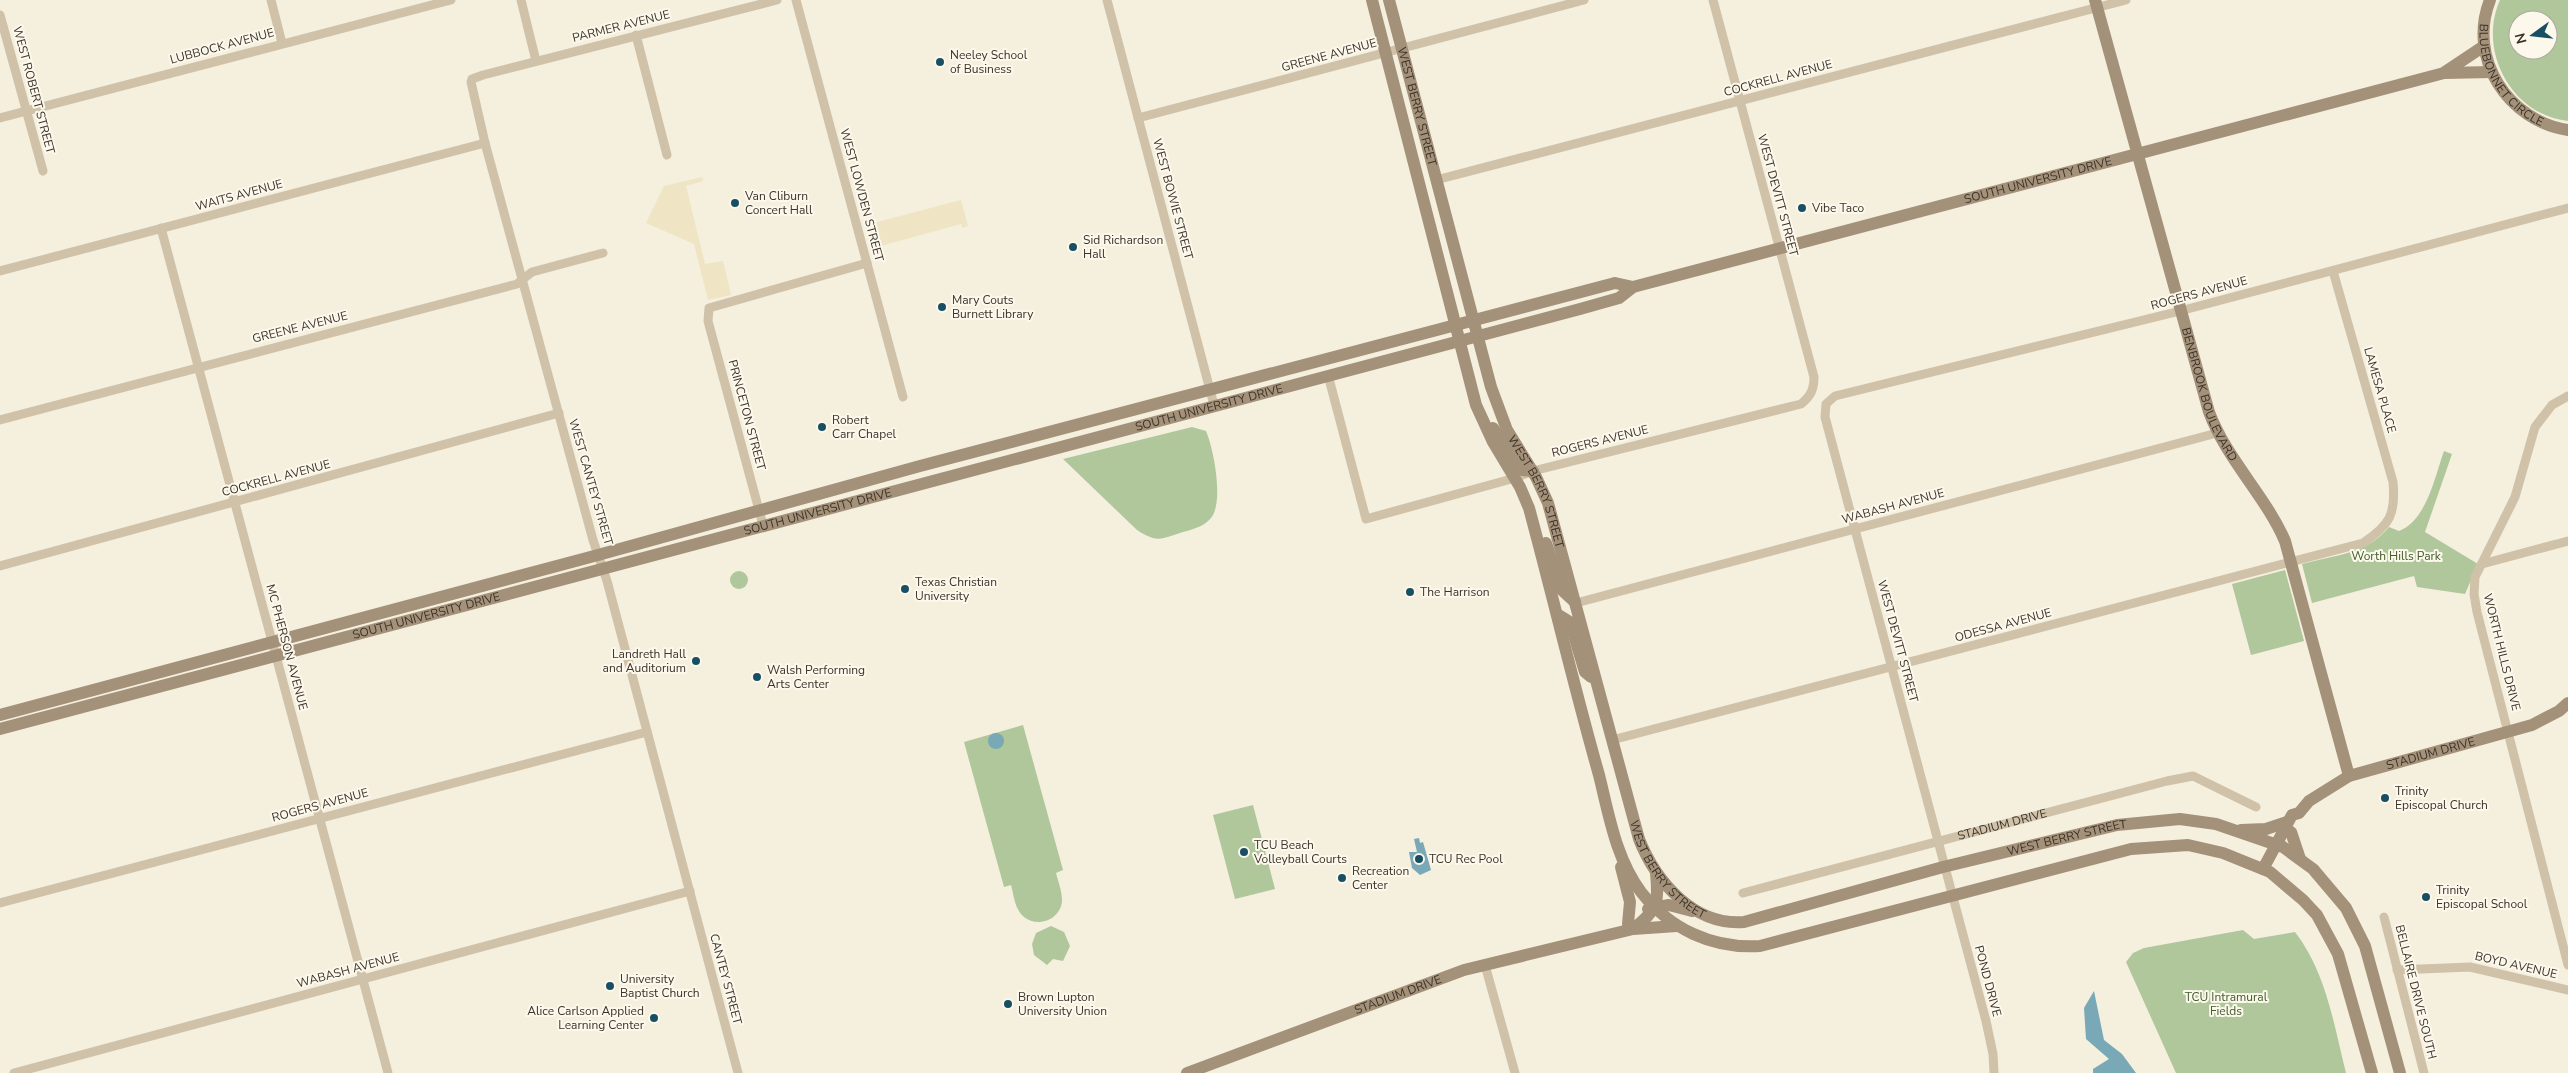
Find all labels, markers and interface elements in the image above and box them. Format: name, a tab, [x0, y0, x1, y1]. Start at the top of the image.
street label: PARMER AVENUE	[571, 6, 671, 46]
north arrow	[2508, 10, 2558, 60]
street label: BLUEBONNET CIRCLE	[2479, 16, 2555, 128]
street label: WEST ROBERT STREET	[9, 24, 59, 156]
street label: LUBBOCK AVENUE	[168, 24, 276, 68]
street label: GREENE AVENUE	[1280, 35, 1378, 75]
street label: WEST BERRY STREET	[1394, 45, 1441, 168]
place label: Neeley School of Business	[950, 47, 1028, 77]
marker: Neeley School of Business	[934, 56, 946, 68]
street label: COCKRELL AVENUE	[1722, 56, 1834, 100]
street label: WEST LOWDEN STREET	[837, 127, 888, 264]
street label: WEST DEVITT STREET	[1754, 132, 1802, 259]
street label: WEST BOWIE STREET	[1149, 137, 1197, 262]
street label: SOUTH UNIVERSITY DRIVE	[1962, 153, 2114, 207]
street label: WAITS AVENUE	[194, 176, 284, 214]
place label: Van Cliburn Concert Hall	[744, 188, 813, 218]
marker: Van Cliburn Concert Hall	[729, 197, 741, 209]
place label: Vibe Taco	[1811, 200, 1865, 216]
marker: Vibe Taco	[1796, 202, 1808, 214]
place label: Sid Richardson Hall	[1083, 232, 1163, 262]
marker: Sid Richardson Hall	[1067, 241, 1079, 253]
street label: ROGERS AVENUE	[2149, 272, 2249, 314]
place label: Mary Couts Burnett Library	[952, 292, 1034, 322]
marker: Mary Couts Burnett Library	[936, 301, 948, 313]
street label: GREENE AVENUE	[251, 307, 349, 347]
street label: BENBROOK BOULEVARD	[2178, 326, 2241, 464]
street label: LAMESA PLACE	[2360, 345, 2400, 435]
street label: PRINCETON STREET	[725, 358, 770, 473]
street label: SOUTH UNIVERSITY DRIVE	[1133, 380, 1285, 435]
place label: Robert Carr Chapel	[832, 412, 897, 442]
street label: WEST CANTEY STREET	[565, 417, 617, 548]
marker: Robert Carr Chapel	[816, 421, 828, 433]
street label: ROGERS AVENUE	[1550, 421, 1650, 461]
street label: WEST BERRY STREET	[1504, 432, 1568, 551]
street label: COCKRELL AVENUE	[220, 456, 332, 500]
street label: SOUTH UNIVERSITY DRIVE	[742, 484, 893, 539]
street label: WABASH AVENUE	[1840, 485, 1946, 527]
park label: Worth Hills Park	[2351, 548, 2442, 564]
place label: Texas Christian University	[915, 574, 997, 604]
street label: WEST DEVITT STREET	[1874, 578, 1922, 705]
street label: MC PHERSON AVENUE	[262, 582, 312, 712]
marker: Texas Christian University	[899, 583, 911, 595]
place label: The Harrison	[1420, 584, 1490, 600]
marker: The Harrison	[1404, 586, 1416, 598]
street label: SOUTH UNIVERSITY DRIVE	[351, 588, 502, 643]
street label: WORTH HILLS DRIVE	[2480, 592, 2524, 712]
street label: ODESSA AVENUE	[1953, 604, 2053, 646]
place label: Landreth Hall and Auditorium	[603, 646, 686, 676]
marker: Landreth Hall and Auditorium	[690, 655, 702, 667]
place label: Walsh Performing Arts Center	[767, 662, 865, 692]
marker: Walsh Performing Arts Center	[751, 671, 763, 683]
street label: STADIUM DRIVE	[2384, 733, 2477, 773]
place label: Trinity Episcopal Church	[2395, 783, 2488, 813]
street label: ROGERS AVENUE	[270, 784, 370, 826]
marker: Trinity Episcopal Church	[2379, 792, 2391, 804]
street label: STADIUM DRIVE	[1956, 805, 2048, 844]
street label: WEST BERRY STREET	[2005, 816, 2128, 859]
street label: WEST BERRY STREET	[1626, 818, 1709, 923]
place label: TCU Beach Volleyball Courts	[1253, 837, 1347, 867]
marker: TCU Beach Volleyball Courts	[1238, 846, 1250, 858]
place label: TCU Rec Pool	[1429, 851, 1503, 867]
marker: TCU Rec Pool	[1413, 853, 1425, 865]
place label: Recreation Center	[1352, 863, 1409, 893]
marker: Recreation Center	[1336, 872, 1348, 884]
place label: Trinity Episcopal School	[2436, 882, 2528, 912]
marker: Trinity Episcopal School	[2420, 891, 2432, 903]
street label: BELLAIRE DRIVE SOUTH	[2392, 923, 2440, 1061]
street label: CANTEY STREET	[706, 932, 746, 1027]
street label: POND DRIVE	[1971, 944, 2005, 1018]
street label: BOYD AVENUE	[2473, 948, 2559, 982]
street label: WABASH AVENUE	[295, 949, 401, 991]
place label: University Baptist Church	[620, 971, 700, 1001]
street label: STADIUM DRIVE	[1352, 971, 1444, 1018]
marker: University Baptist Church	[604, 980, 616, 992]
place label: Brown Lupton University Union	[1018, 989, 1107, 1019]
park label: TCU Intramural Fields	[2185, 989, 2268, 1019]
marker: Brown Lupton University Union	[1002, 998, 1014, 1010]
place label: Alice Carlson Applied Learning Center	[527, 1003, 645, 1033]
marker: Alice Carlson Applied Learning Center	[648, 1012, 660, 1024]

